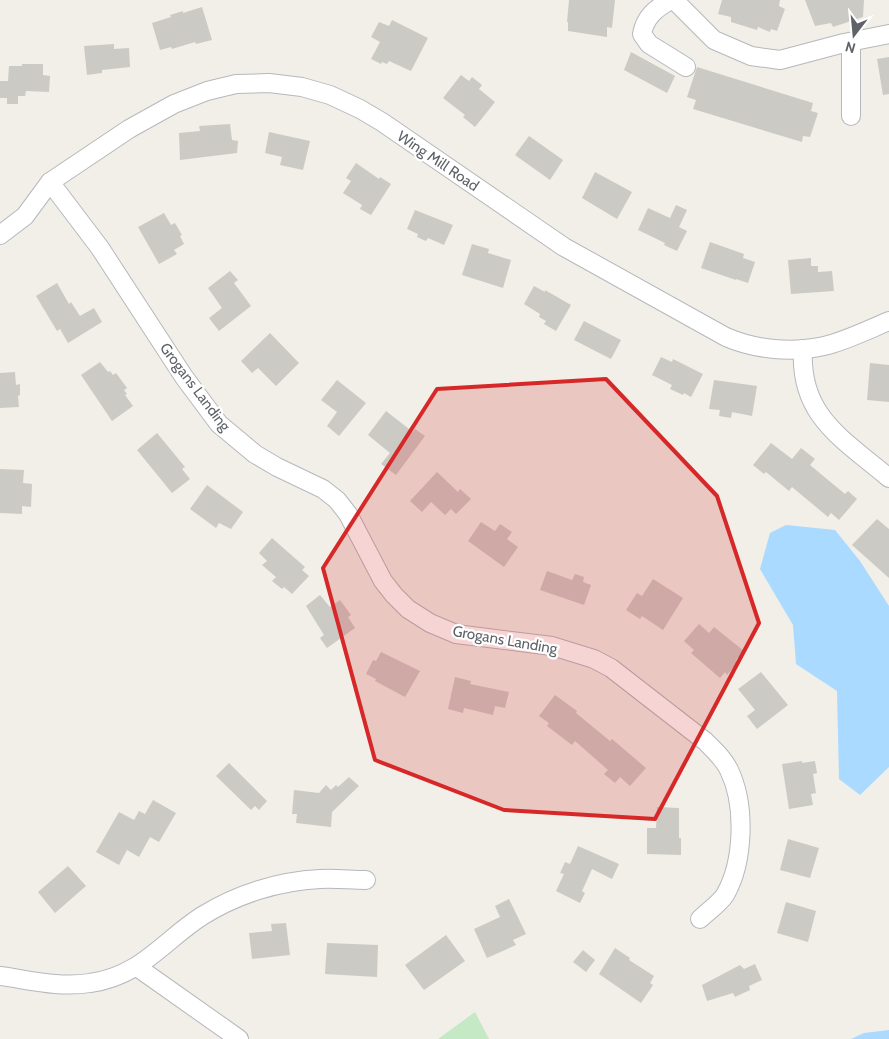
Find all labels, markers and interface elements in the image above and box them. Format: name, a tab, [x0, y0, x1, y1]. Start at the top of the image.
north arrow	[829, 10, 879, 60]
text: N	[843, 37, 858, 58]
street label: Wing Mill Road	[394, 127, 482, 195]
street label: Grogans Landing	[156, 339, 234, 435]
street label: Grogans Landing	[451, 622, 559, 658]

